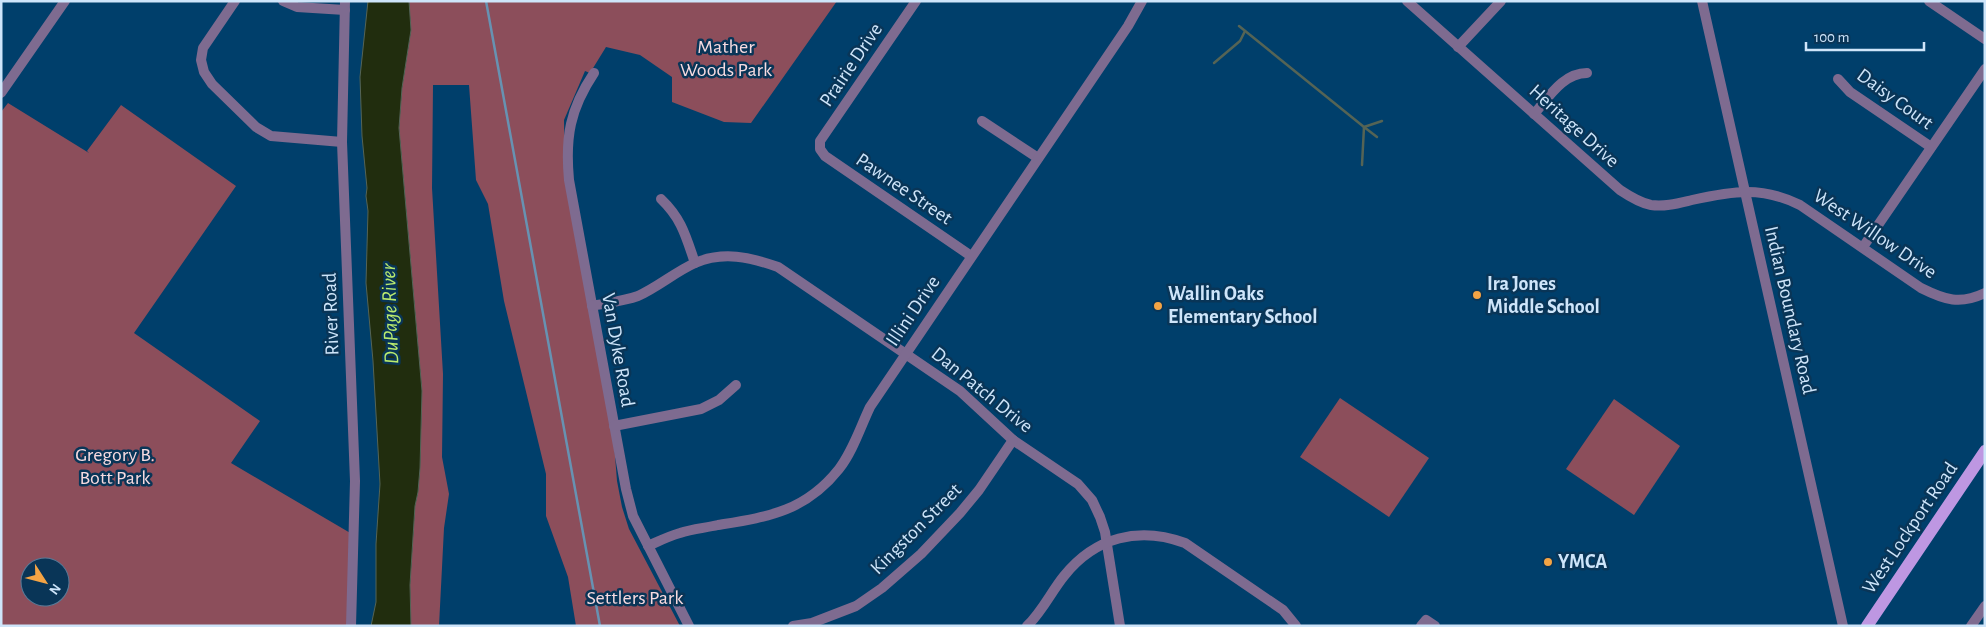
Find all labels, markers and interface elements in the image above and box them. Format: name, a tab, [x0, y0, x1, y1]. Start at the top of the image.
street label: Prairie Drive	[816, 20, 886, 110]
scale bar	[1806, 20, 1924, 52]
text: 100 m	[1814, 30, 1849, 45]
park label: Mather Woods Park	[680, 37, 772, 80]
street label: Daisy Court	[1853, 65, 1937, 134]
street label: Heritage Drive	[1525, 81, 1623, 171]
street label: Pawnee Street	[852, 150, 956, 229]
street label: West Willow Drive	[1810, 186, 1940, 282]
street label: Indian Boundary Road	[1761, 224, 1819, 396]
water label: DuPage River	[378, 262, 402, 365]
street label: River Road	[320, 272, 342, 356]
street label: Illini Drive	[882, 272, 944, 350]
place label: Ira Jones Middle School	[1487, 274, 1600, 317]
place label: Wallin Oaks Elementary School	[1168, 284, 1317, 327]
marker: Ira Jones Middle School	[1471, 289, 1483, 301]
street label: Van Dyke Road	[598, 291, 638, 409]
marker: Wallin Oaks Elementary School	[1152, 300, 1164, 312]
street label: Dan Patch Drive	[928, 343, 1036, 437]
park label: Gregory B. Bott Park	[75, 445, 155, 488]
street label: West Lockport Road	[1859, 459, 1961, 597]
street label: Kingston Street	[867, 479, 966, 578]
place label: YMCA	[1558, 552, 1607, 572]
marker: YMCA	[1542, 556, 1554, 568]
north arrow	[20, 557, 70, 607]
text: N	[46, 581, 63, 597]
park label: Settlers Park	[587, 588, 683, 608]

